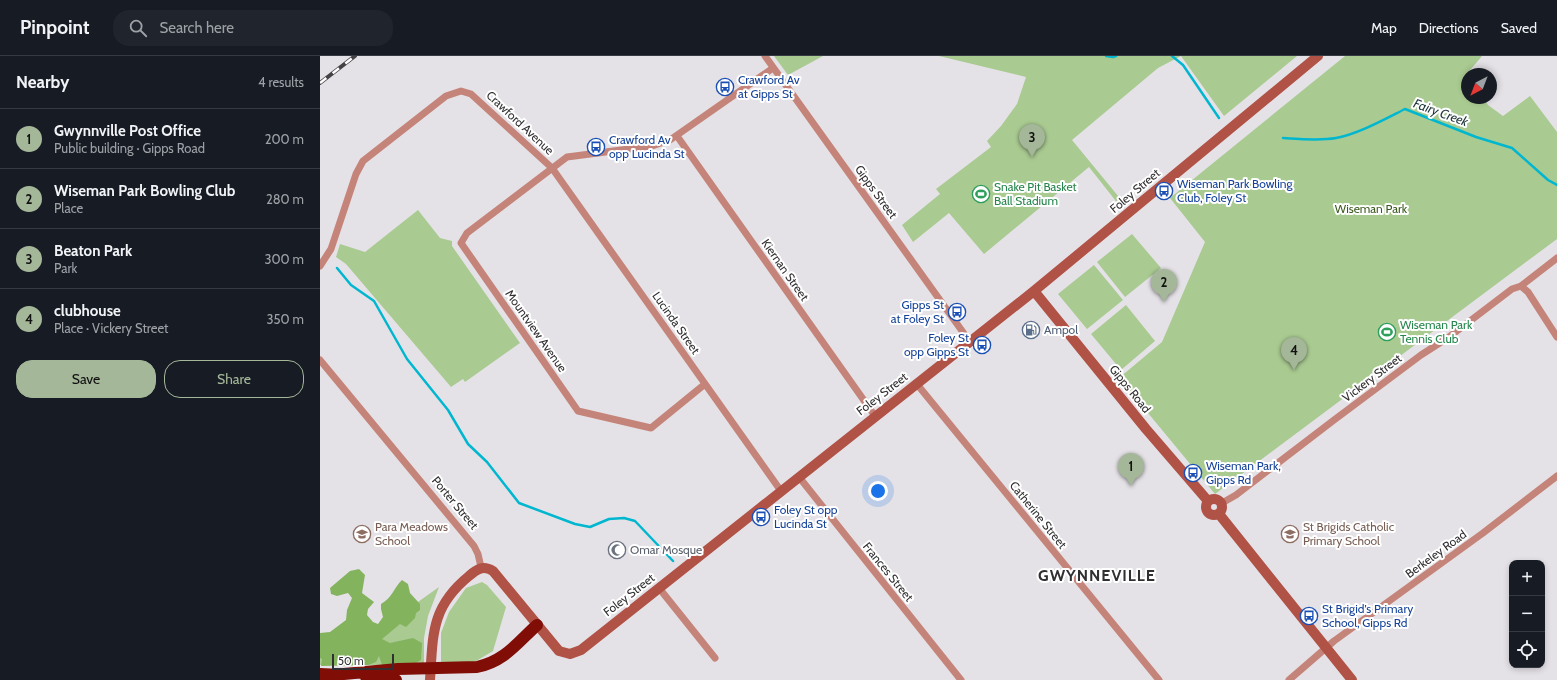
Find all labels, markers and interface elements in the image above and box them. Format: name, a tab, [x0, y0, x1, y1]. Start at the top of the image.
search box	[113, 10, 393, 46]
text: Pinpoint	[20, 16, 89, 39]
icon: search	[127, 17, 149, 39]
text: Search here	[159, 19, 234, 37]
text: Map	[1371, 19, 1397, 37]
text: Directions	[1419, 19, 1479, 37]
text: Saved	[1501, 19, 1537, 37]
north arrow	[1461, 68, 1497, 104]
text: Nearby	[16, 72, 69, 92]
place label: Crawford Av at Gipps St	[738, 72, 800, 101]
text: 4 results	[258, 74, 304, 90]
bus stop icon: Crawford Av at Gipps St	[715, 77, 735, 97]
street label: Crawford Avenue	[483, 88, 557, 158]
water label: Fairy Creek	[1411, 95, 1471, 129]
text: Gwynnville Post Office	[54, 122, 201, 140]
pin: 3	[1019, 124, 1045, 157]
text: 1	[27, 131, 31, 147]
text: 200 m	[265, 131, 304, 147]
place label: Crawford Av opp Lucinda St	[609, 132, 685, 161]
bus stop icon: Crawford Av opp Lucinda St	[586, 137, 606, 157]
text: Public building · Gipps Road	[54, 140, 205, 156]
street label: Gipps Street	[852, 162, 901, 221]
street label: Foley Street	[1107, 165, 1163, 216]
place label: Wiseman Park Bowling Club, Foley St	[1177, 176, 1293, 205]
place label: Snake Pit Basket Ball Stadium	[994, 179, 1077, 208]
bus stop icon: Wiseman Park Bowling Club, Foley St	[1154, 181, 1174, 201]
text: Wiseman Park Bowling Club	[54, 182, 235, 200]
sports icon: Snake Pit Basket Ball Stadium	[971, 184, 991, 204]
text: 2	[26, 191, 32, 207]
text: 280 m	[266, 191, 304, 207]
text: Place	[54, 200, 83, 216]
park label: Wiseman Park	[1335, 201, 1408, 216]
street label: Kiernan Street	[759, 236, 812, 304]
text: Beaton Park	[54, 242, 132, 260]
text: 3	[25, 251, 33, 267]
text: 300 m	[264, 251, 304, 267]
text: Park	[54, 260, 77, 276]
pin: 2	[1151, 269, 1177, 302]
street label: Mountview Avenue	[502, 287, 570, 375]
street label: Lucinda Street	[649, 289, 703, 357]
place label: Gipps St at Foley St	[891, 297, 944, 326]
text: clubhouse	[54, 302, 121, 320]
bus stop icon: Gipps St at Foley St	[947, 302, 967, 322]
text: 4	[25, 311, 33, 327]
text: 350 m	[267, 311, 304, 327]
place label: Wiseman Park Tennis Club	[1400, 317, 1473, 346]
text: Place · Vickery Street	[54, 320, 168, 336]
fuel station icon: Ampol	[1021, 320, 1041, 340]
place label: Ampol	[1044, 322, 1078, 337]
sports icon: Wiseman Park Tennis Club	[1377, 322, 1397, 342]
place label: Foley St opp Gipps St	[904, 330, 969, 359]
bus stop icon: Foley St opp Gipps St	[972, 335, 992, 355]
pin: 4	[1281, 337, 1307, 370]
street label: Vickery Street	[1339, 350, 1404, 405]
button: Save	[16, 360, 156, 398]
button: Share	[164, 360, 304, 398]
street label: Gipps Road	[1106, 362, 1154, 416]
street label: Foley Street	[853, 369, 910, 418]
pin: 1	[1118, 453, 1144, 486]
place label: Wiseman Park, Gipps Rd	[1206, 458, 1281, 487]
bus stop icon: Wiseman Park, Gipps Rd	[1183, 463, 1203, 483]
street label: Porter Street	[429, 473, 482, 532]
street label: Catherine Street	[1007, 478, 1070, 551]
your location	[868, 481, 888, 501]
place label: Foley St opp Lucinda St	[774, 502, 838, 531]
bus stop icon: Foley St opp Lucinda St	[751, 507, 771, 527]
place label: Para Meadows School	[375, 519, 448, 548]
place label: St Brigids Catholic Primary School	[1303, 519, 1395, 548]
school or university icon: Para Meadows School	[352, 524, 372, 544]
school or university icon: St Brigids Catholic Primary School	[1280, 524, 1300, 544]
street label: Berkeley Road	[1402, 526, 1469, 581]
street label: Frances Street	[860, 539, 917, 604]
mosque icon: Omar Mosque	[607, 540, 627, 560]
place label: Omar Mosque	[630, 542, 702, 557]
map controls	[1509, 560, 1545, 668]
button: +	[1509, 560, 1545, 596]
district label: GWYNNEVILLE	[1038, 566, 1156, 585]
street label: Foley Street	[600, 570, 657, 619]
button: −	[1509, 596, 1545, 632]
place label: St Brigid's Primary School, Gipps Rd	[1322, 601, 1413, 630]
bus stop icon: St Brigid's Primary School, Gipps Rd	[1299, 606, 1319, 626]
button: locate	[1509, 632, 1545, 668]
scale bar	[332, 652, 394, 671]
text: 50 m	[338, 654, 364, 668]

